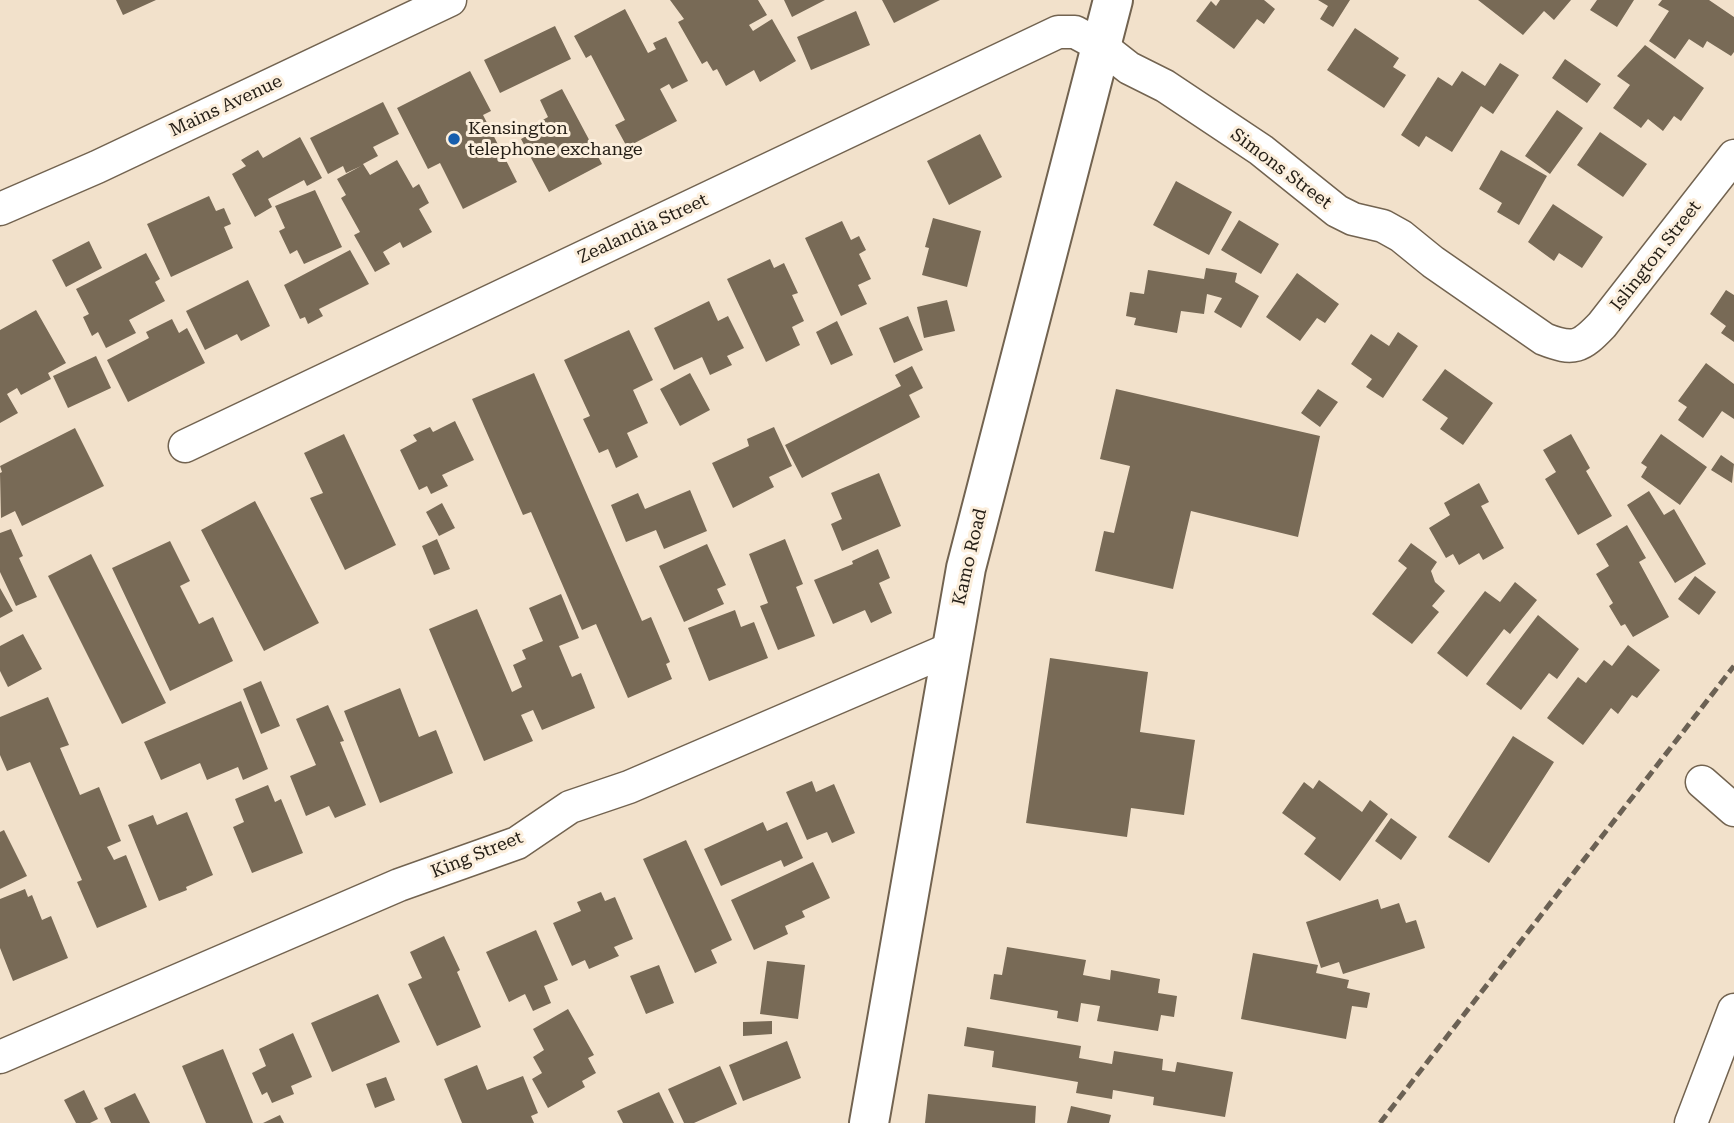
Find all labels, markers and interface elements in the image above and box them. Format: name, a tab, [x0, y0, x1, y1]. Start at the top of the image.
street label: Mains Avenue	[166, 70, 286, 142]
place label: Kensington telephone exchange	[468, 118, 643, 160]
street label: Simons Street	[1226, 124, 1336, 214]
marker: Kensington telephone exchange	[446, 131, 462, 147]
street label: Zealandia Street	[575, 189, 711, 269]
street label: Islington Street	[1606, 197, 1706, 315]
street label: Kamo Road	[948, 506, 992, 608]
street label: King Street	[428, 827, 526, 883]

